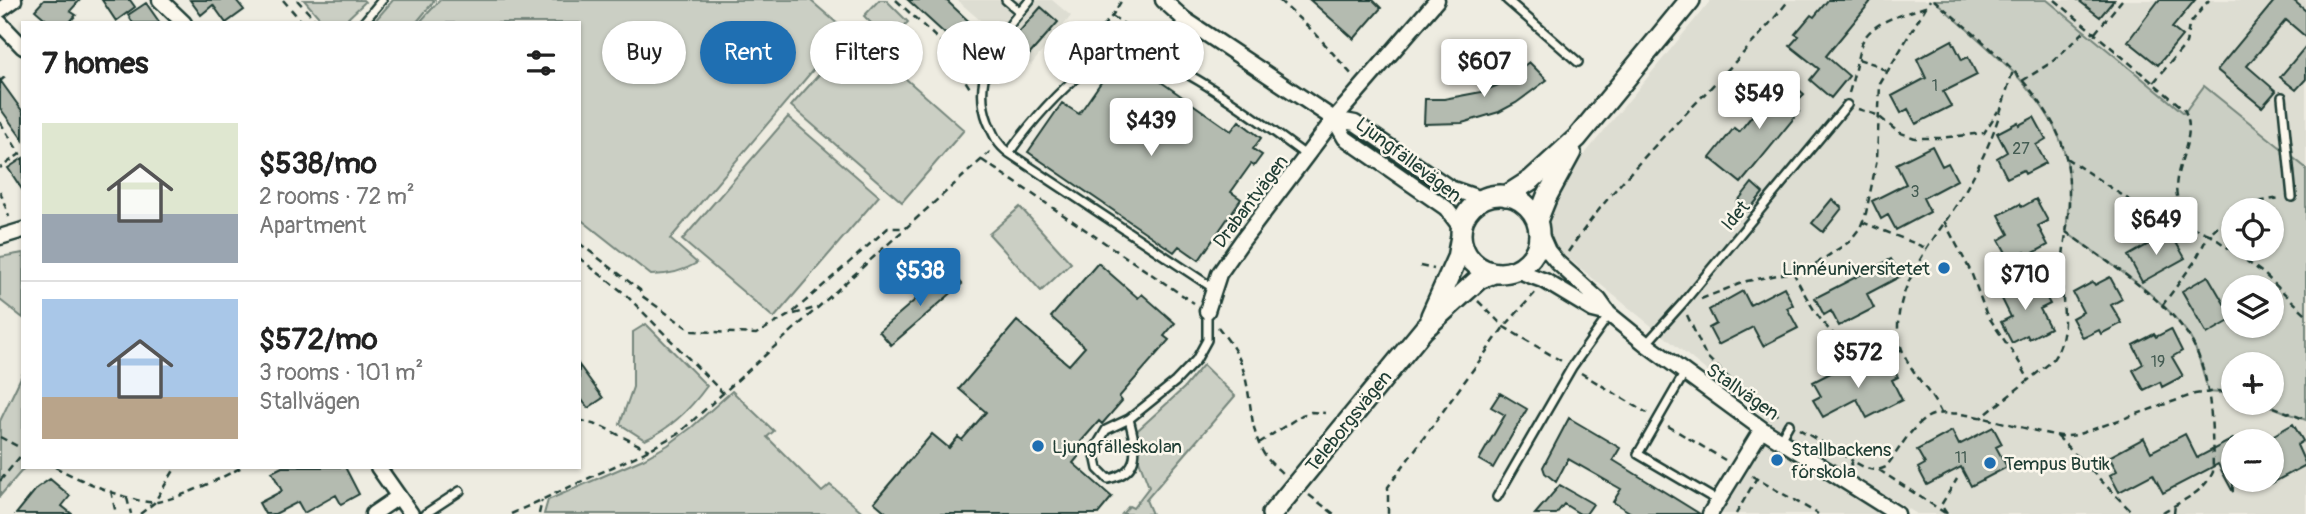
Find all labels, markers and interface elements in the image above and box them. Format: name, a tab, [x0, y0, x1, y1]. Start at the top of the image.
chip: Buy	[602, 21, 686, 84]
chip: Rent	[700, 21, 796, 84]
chip: Filters	[810, 21, 923, 84]
chip: New	[937, 21, 1030, 84]
chip: Apartment	[1044, 21, 1204, 84]
pin: $607	[1443, 40, 1525, 99]
icon: filters	[522, 44, 560, 82]
text: 7 homes	[42, 45, 149, 82]
text: $607	[1457, 47, 1511, 76]
pin: $549	[1718, 72, 1800, 131]
house number: 1	[1932, 76, 1938, 96]
text: $549	[1734, 79, 1784, 108]
pin: $439	[1110, 99, 1192, 158]
text: $439	[1126, 106, 1176, 135]
street label: Ljungfällevägen	[1351, 112, 1466, 207]
house number: 27	[2012, 139, 2030, 159]
text: $538/mo	[259, 145, 377, 182]
street label: Drabantvägen	[1208, 150, 1294, 253]
icon: home	[98, 151, 182, 235]
text: 2 rooms · 72 m²	[259, 182, 415, 211]
house number: 3	[1911, 182, 1920, 202]
street label: Idet	[1716, 195, 1755, 236]
pin: $649	[2115, 198, 2197, 257]
map controls	[2221, 198, 2284, 492]
button: locate	[2221, 198, 2284, 261]
text: $649	[2130, 205, 2182, 234]
text: Apartment	[259, 211, 366, 240]
pin: $538	[879, 248, 961, 308]
pin: $710	[1984, 252, 2066, 312]
text: $538	[895, 256, 945, 285]
place label: Linnéuniversitetet	[1782, 257, 1930, 281]
marker: Linnéuniversitetet	[1936, 260, 1952, 276]
text: $710	[2000, 260, 2050, 289]
button: layers	[2221, 275, 2284, 338]
text: $572/mo	[259, 321, 378, 358]
icon: home	[98, 327, 182, 411]
pin: $572	[1817, 330, 1899, 390]
text: $572	[1833, 338, 1883, 367]
house number: 19	[2151, 352, 2165, 372]
button: +	[2221, 352, 2284, 415]
text: 3 rooms · 101 m²	[259, 358, 423, 387]
street label: Stallvägen	[1701, 358, 1784, 426]
street label: Teleborgsvägen	[1300, 366, 1397, 477]
text: Stallvägen	[259, 387, 360, 416]
button: −	[2221, 429, 2284, 492]
place label: Ljungfälleskolan	[1052, 435, 1182, 459]
marker: Ljungfälleskolan	[1030, 438, 1046, 454]
place label: Stallbackens förskola	[1791, 438, 1892, 484]
house number: 11	[1955, 448, 1967, 468]
marker: Stallbackens förskola	[1769, 452, 1785, 468]
place label: Tempus Butik	[2004, 452, 2110, 476]
marker: Tempus Butik	[1982, 455, 1998, 471]

